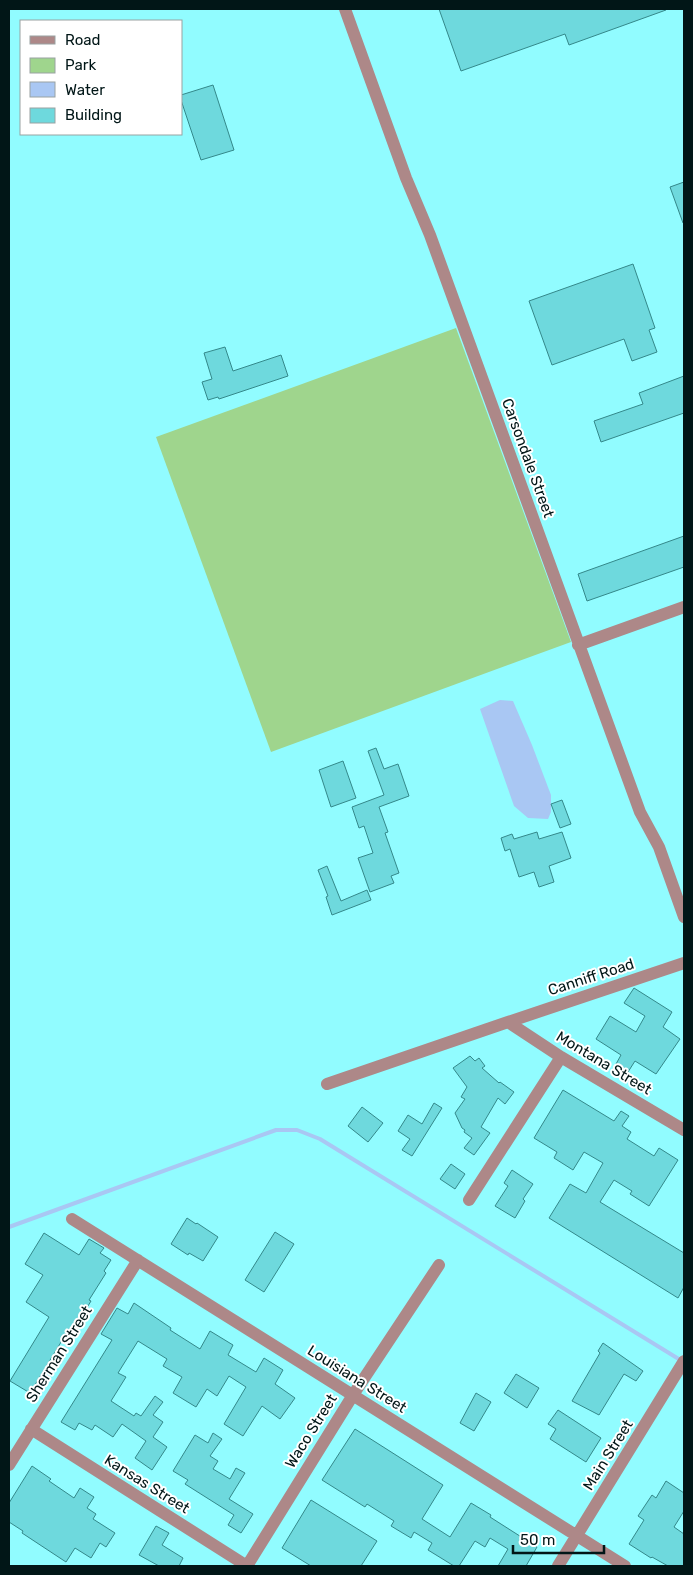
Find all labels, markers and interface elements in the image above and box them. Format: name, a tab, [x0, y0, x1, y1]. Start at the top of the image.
legend	[20, 20, 182, 135]
text: Road	[65, 31, 101, 49]
text: Park	[65, 56, 96, 74]
text: Water	[65, 81, 105, 99]
text: Building	[65, 106, 122, 124]
street label: Carsondale Street	[498, 396, 558, 520]
street label: Canniff Road	[546, 955, 636, 999]
street label: Montana Street	[553, 1027, 655, 1099]
street label: Sherman Street	[22, 1302, 96, 1406]
street label: Louisiana Street	[304, 1341, 410, 1417]
street label: Waco Street	[281, 1391, 341, 1471]
street label: Main Street	[579, 1416, 637, 1494]
street label: Kansas Street	[101, 1451, 193, 1517]
scale bar	[513, 1522, 604, 1554]
text: 50 m	[520, 1531, 555, 1549]

